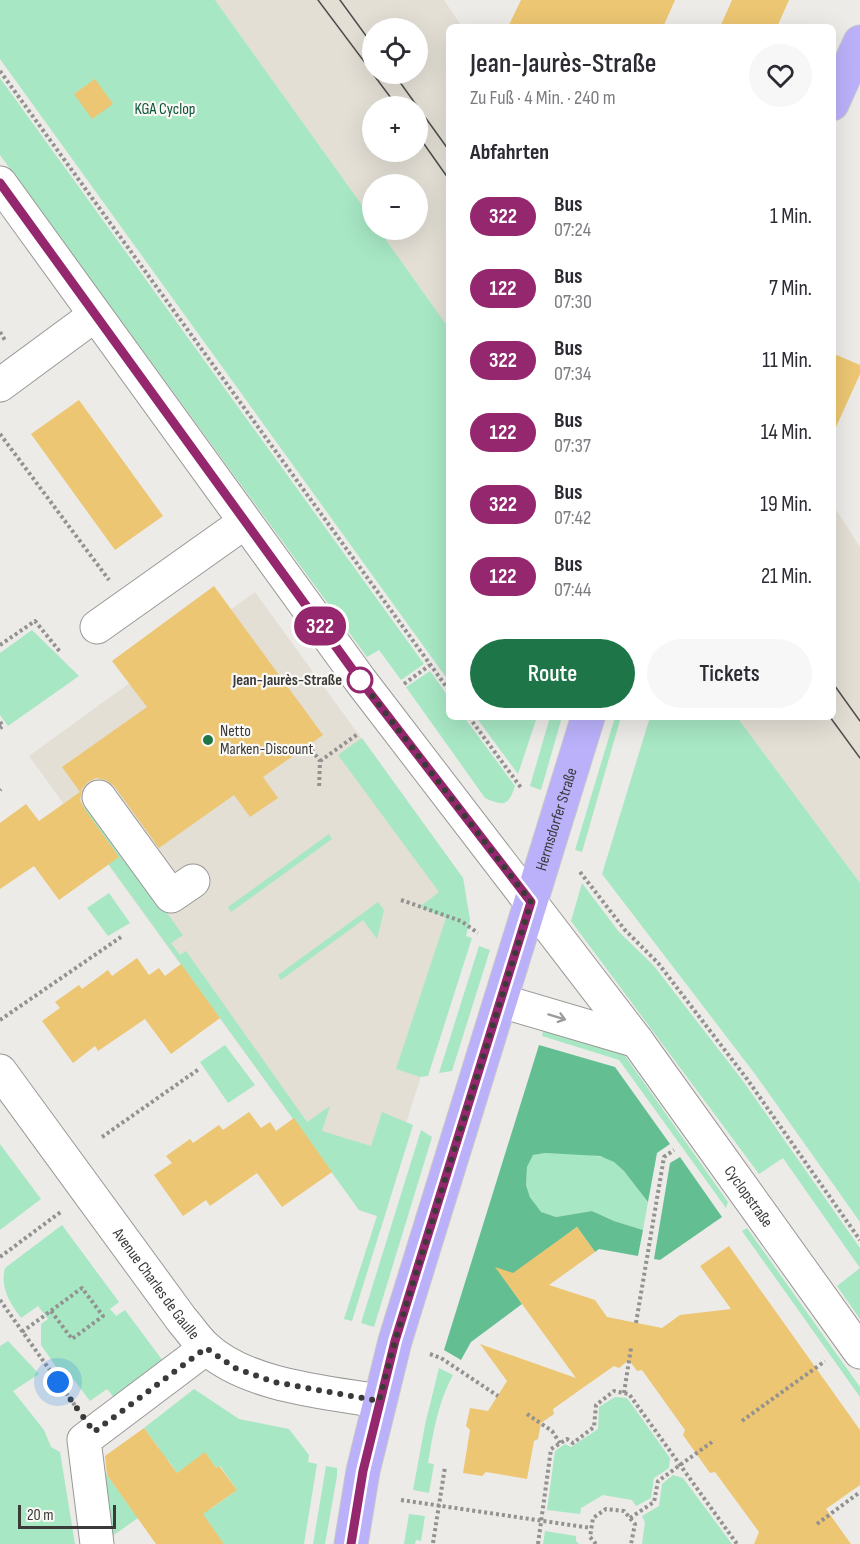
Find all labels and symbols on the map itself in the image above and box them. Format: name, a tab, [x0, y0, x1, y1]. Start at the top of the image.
park label: KGA Cyclop	[135, 100, 195, 119]
line badge: 322	[286, 606, 354, 646]
marker: Jean-Jaurès-Straße	[347, 667, 373, 693]
place label: Jean-Jaurès-Straße	[232, 671, 342, 690]
place label: Netto Marken-Discount	[220, 722, 313, 759]
marker: Netto Marken-Discount	[201, 733, 215, 747]
street label: Hermsdorfer Straße	[532, 766, 581, 873]
one-way arrow	[547, 1012, 566, 1023]
street label: Cyclopstraße	[720, 1162, 777, 1231]
street label: Avenue Charles de Gaulle	[108, 1224, 204, 1343]
your location	[43, 1367, 73, 1397]
scale bar	[18, 1502, 116, 1530]

